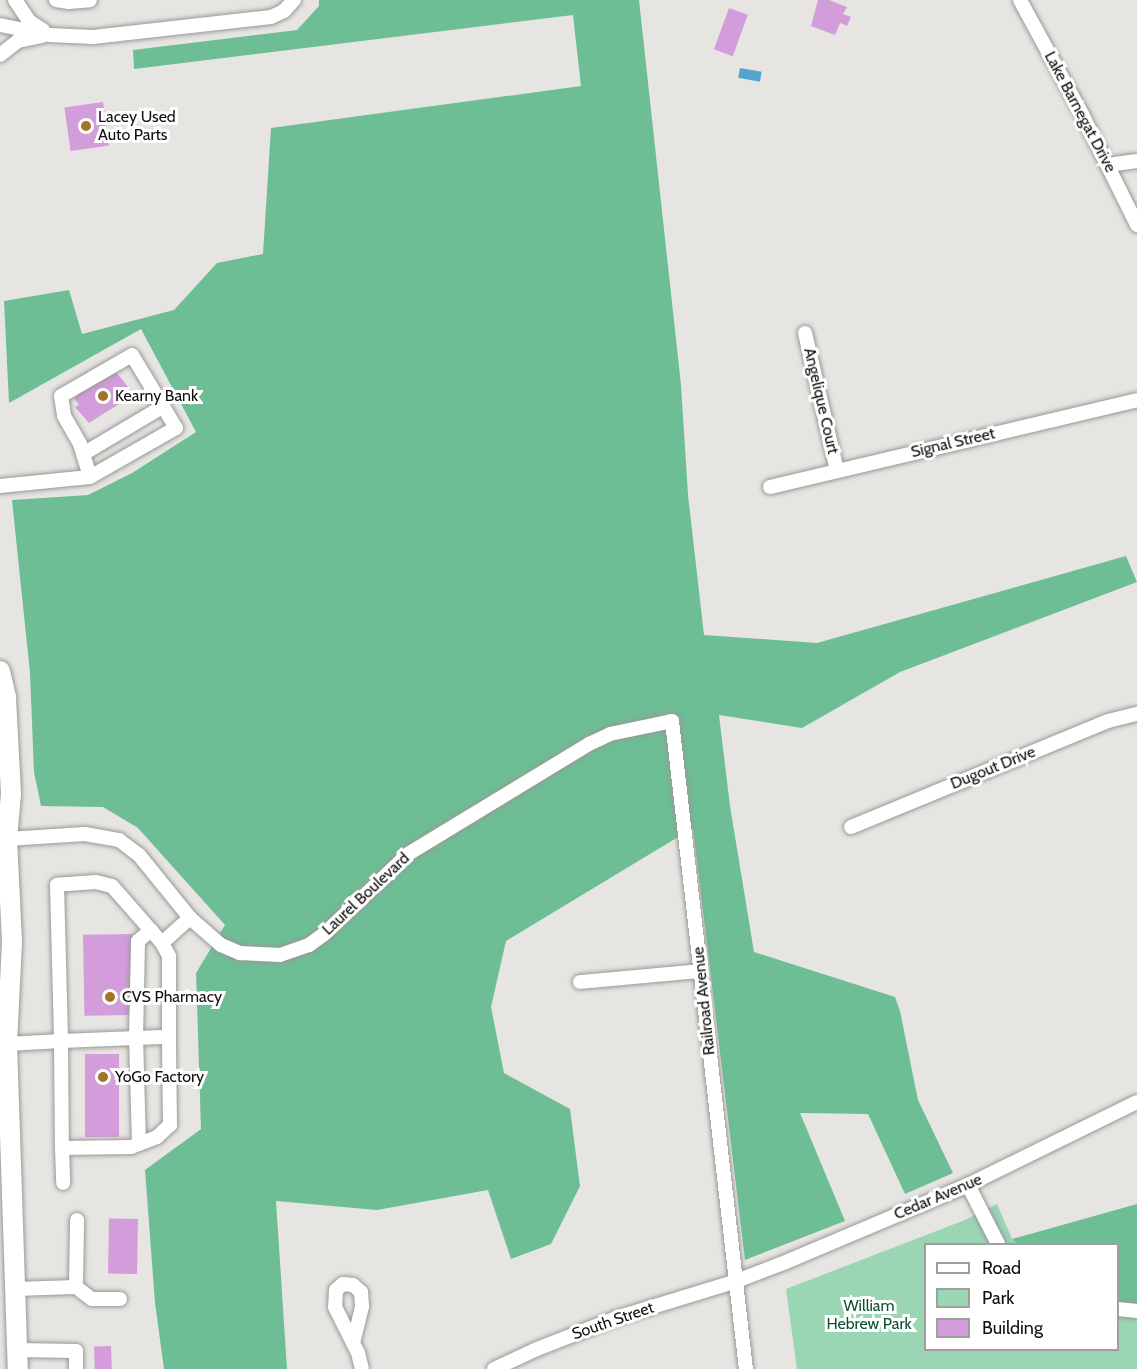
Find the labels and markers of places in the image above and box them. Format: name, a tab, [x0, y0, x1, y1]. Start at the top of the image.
place label: Lacey Used Auto Parts	[98, 107, 176, 145]
marker: Lacey Used Auto Parts	[79, 119, 93, 133]
place label: Kearny Bank	[115, 386, 198, 406]
marker: Kearny Bank	[96, 389, 110, 403]
place label: CVS Pharmacy	[122, 987, 222, 1007]
marker: CVS Pharmacy	[103, 990, 117, 1004]
place label: YoGo Factory	[115, 1067, 204, 1087]
marker: YoGo Factory	[96, 1070, 110, 1084]

